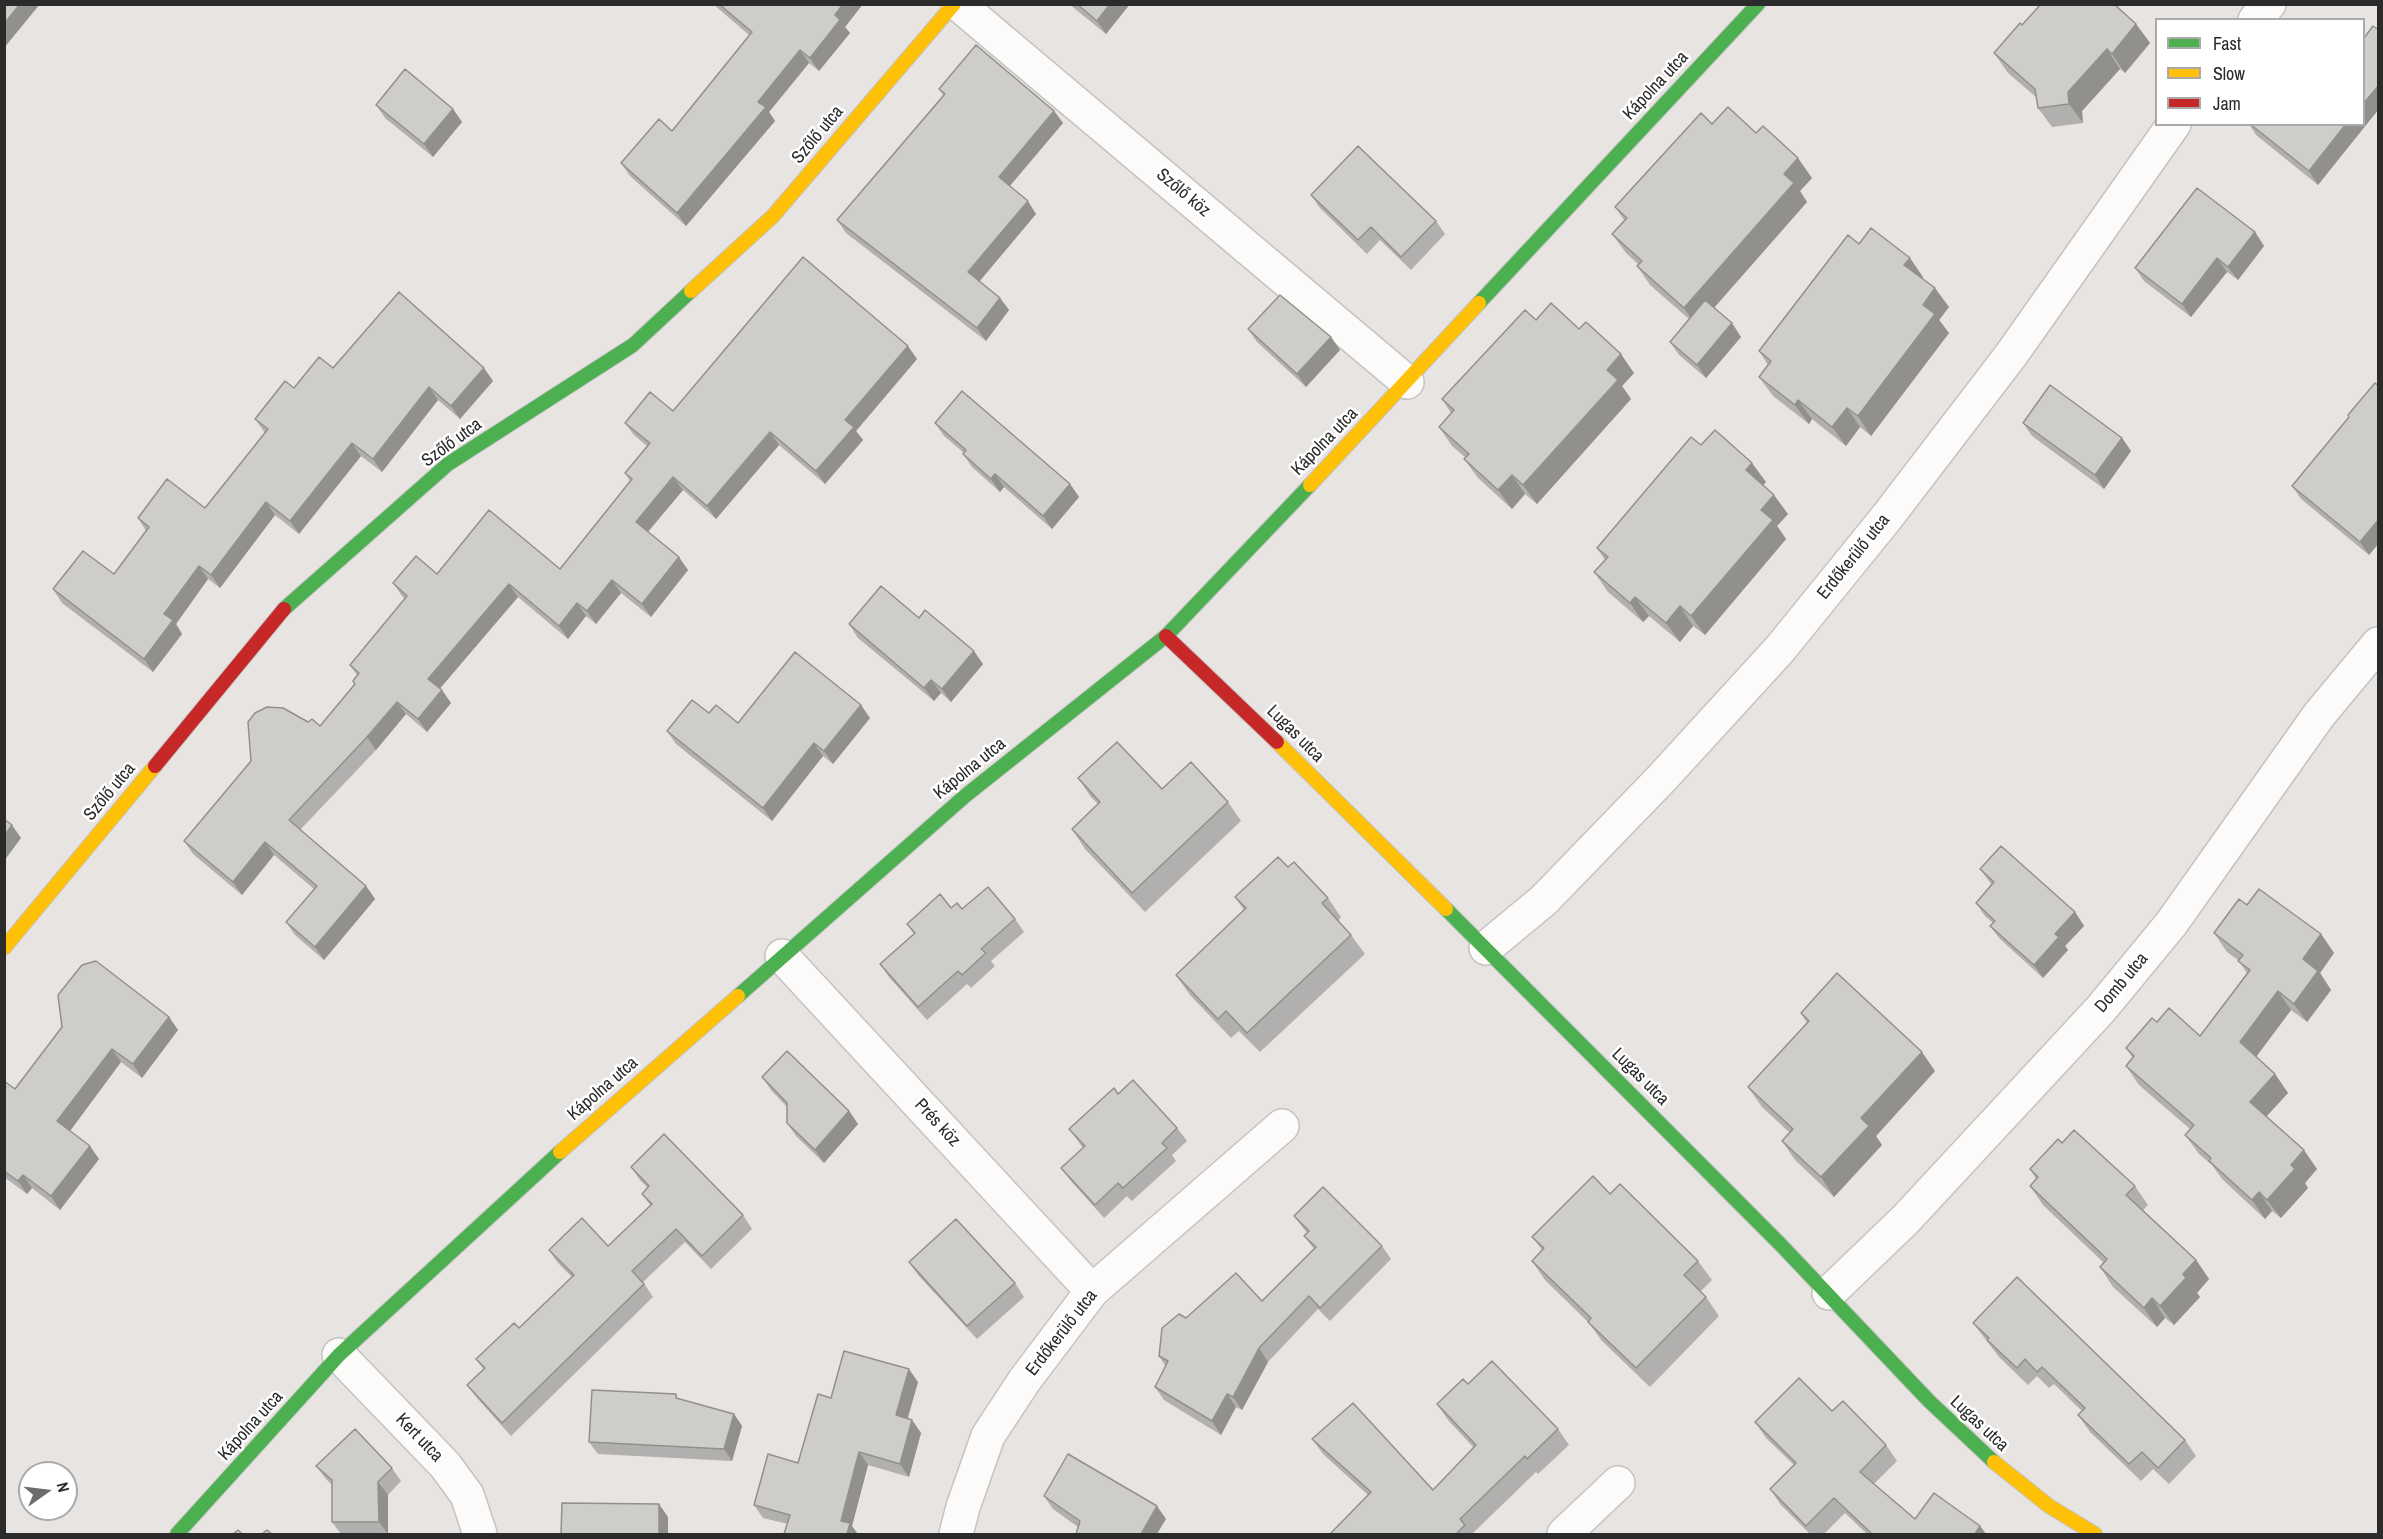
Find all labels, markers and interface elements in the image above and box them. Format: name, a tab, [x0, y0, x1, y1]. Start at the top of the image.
legend	[2155, 18, 2365, 126]
text: Fast	[2213, 31, 2241, 56]
street label: Kápolna utca	[1619, 47, 1693, 125]
text: Slow	[2213, 61, 2245, 86]
text: Jam	[2213, 91, 2241, 116]
street label: Szőlő utca	[788, 102, 848, 168]
street label: Szőlő köz	[1152, 164, 1214, 222]
street label: Kápolna utca	[1287, 404, 1363, 480]
street label: Szőlő utca	[418, 414, 486, 472]
street label: Erdőkerülő utca	[1813, 510, 1895, 604]
street label: Lugas utca	[1262, 701, 1328, 767]
street label: Kápolna utca	[930, 733, 1010, 805]
street label: Szőlő utca	[80, 759, 140, 825]
street label: Domb utca	[2091, 949, 2153, 1017]
street label: Lugas utca	[1607, 1044, 1673, 1110]
street label: Kápolna utca	[563, 1053, 643, 1125]
street label: Prés köz	[910, 1095, 964, 1151]
street label: Erdőkerülő utca	[1022, 1286, 1102, 1380]
street label: Kápolna utca	[214, 1387, 288, 1465]
street label: Lugas utca	[1945, 1391, 2013, 1457]
street label: Kert utca	[391, 1409, 447, 1467]
north arrow	[18, 1461, 78, 1521]
text: N	[52, 1480, 75, 1494]

